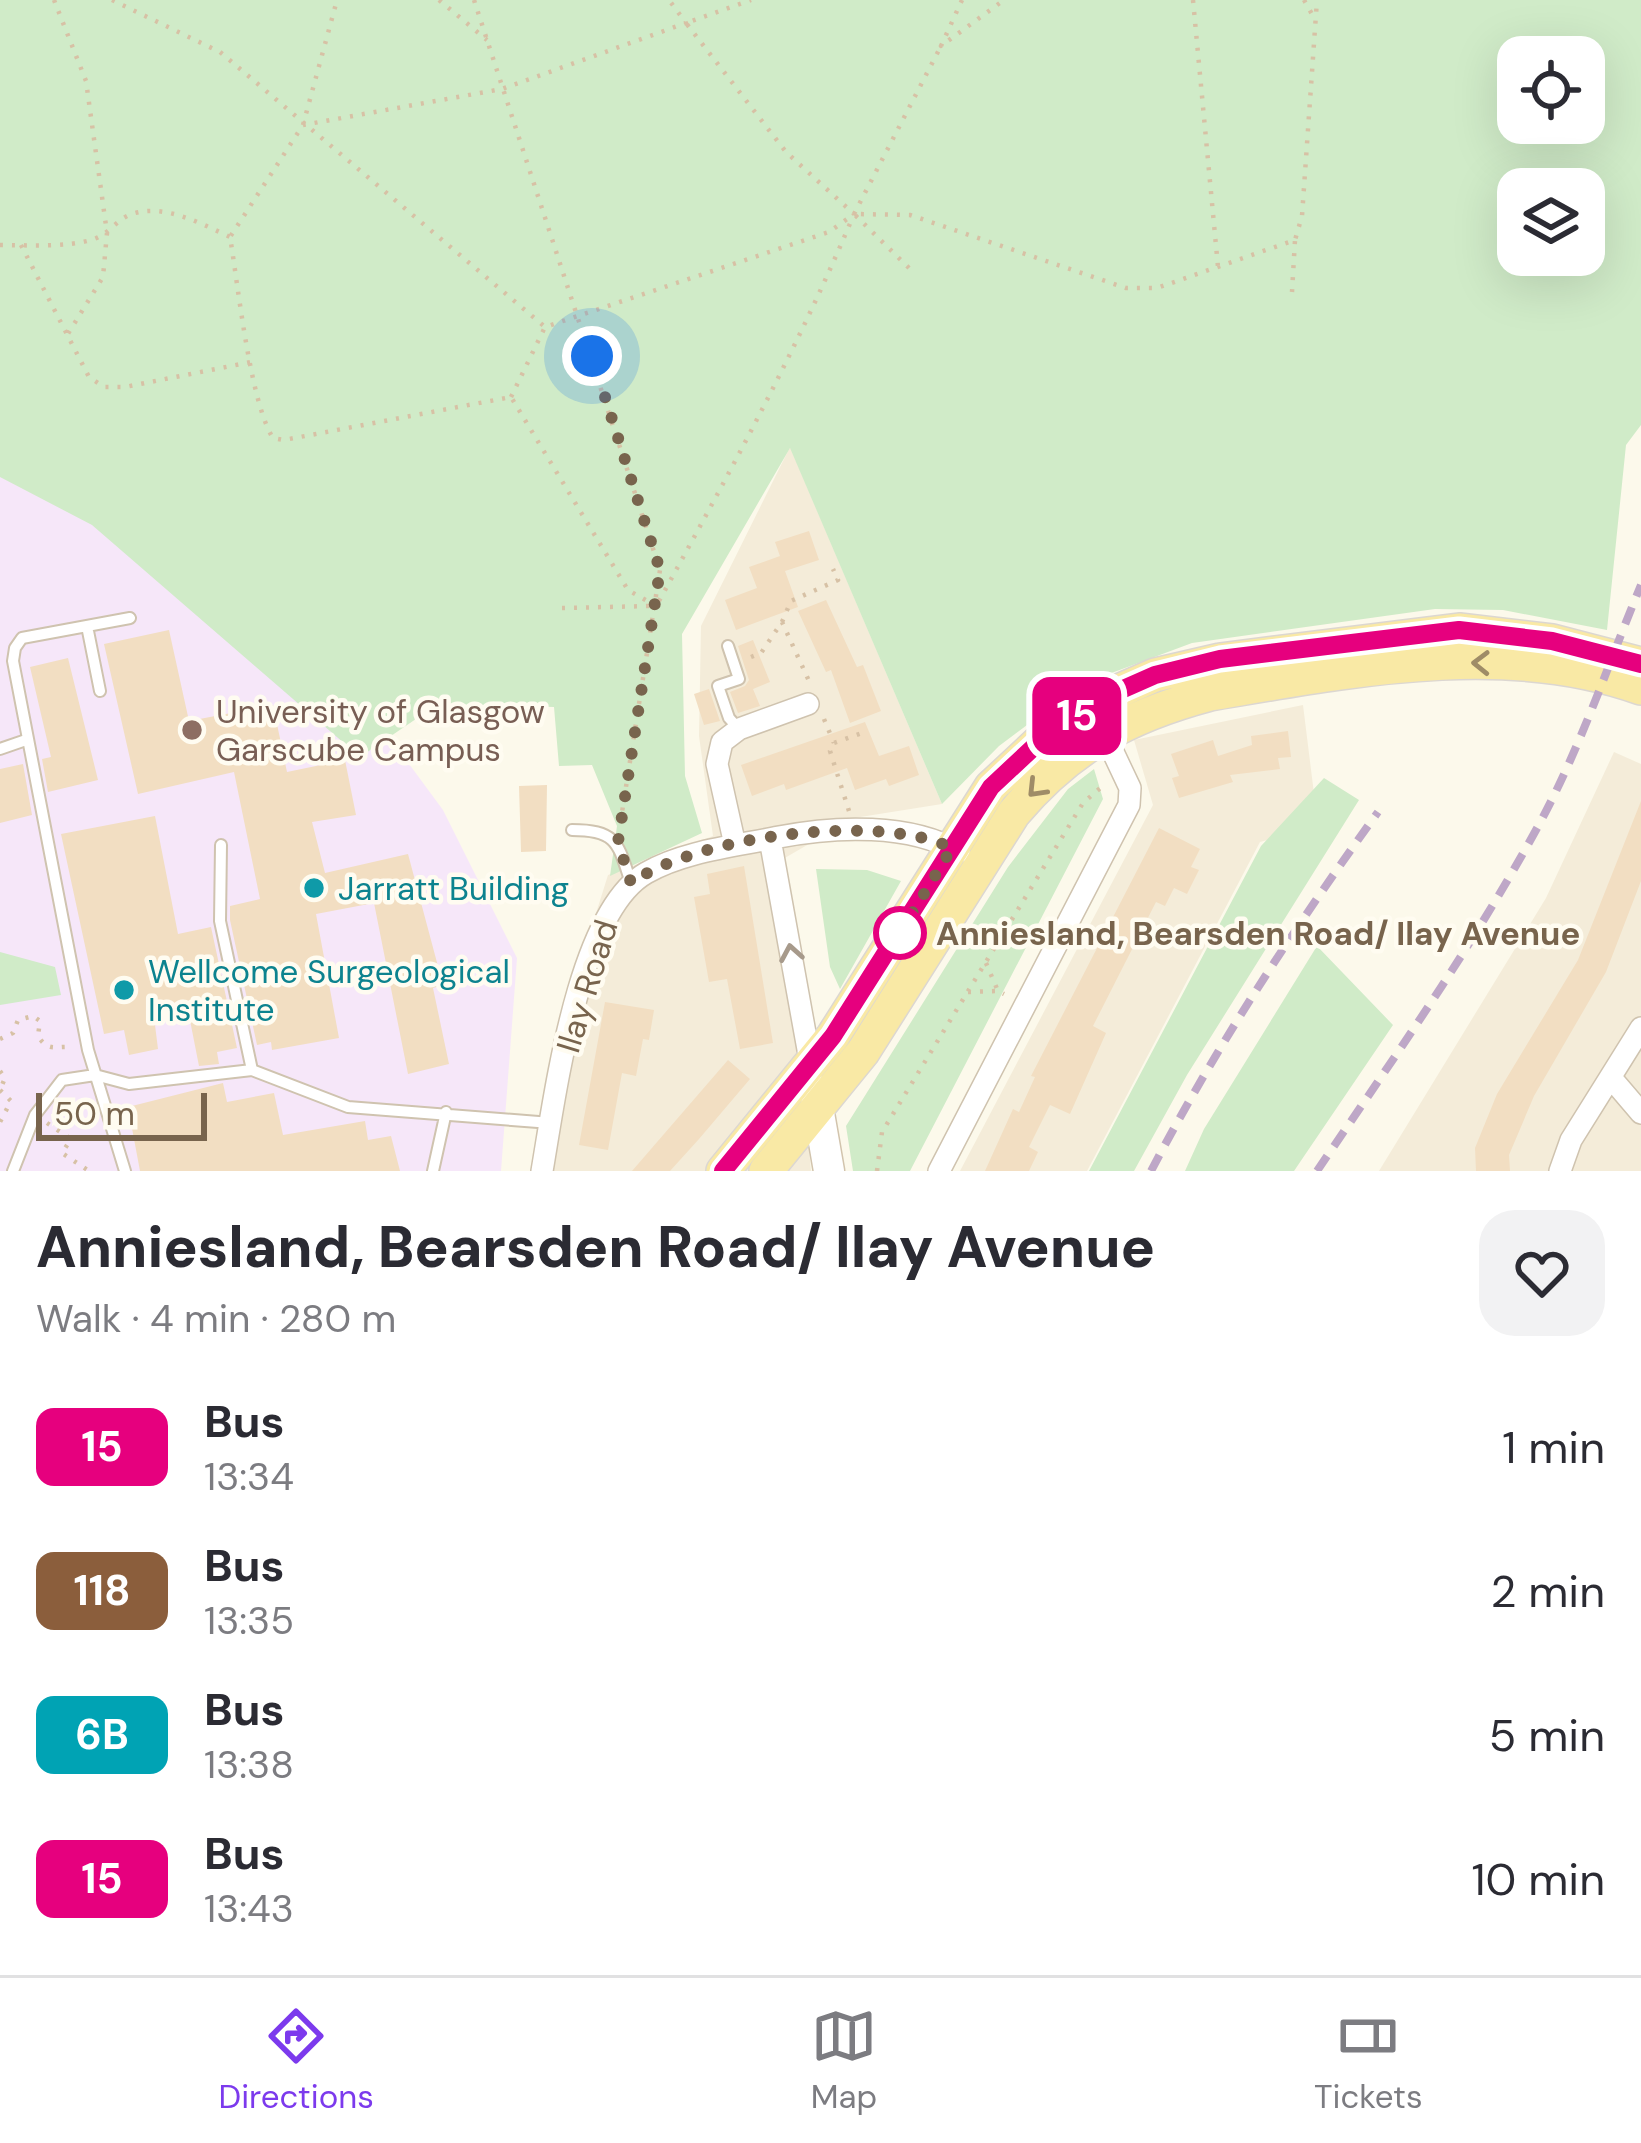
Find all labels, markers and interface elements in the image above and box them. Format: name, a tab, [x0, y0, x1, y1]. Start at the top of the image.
map controls	[1497, 36, 1605, 276]
button: locate	[1497, 36, 1605, 144]
button: layers	[1497, 168, 1605, 276]
your location	[562, 326, 622, 386]
one-way arrow	[1471, 651, 1490, 677]
line badge: 15	[1023, 677, 1131, 755]
text: 15	[1056, 688, 1098, 743]
place label: University of Glasgow Garscube Campus	[216, 690, 545, 771]
marker: University of Glasgow Garscube Campus	[179, 717, 205, 743]
one-way arrow	[1029, 775, 1051, 797]
place label: Jarratt Building	[338, 867, 569, 910]
marker: Jarratt Building	[301, 875, 327, 901]
marker: Anniesland, Bearsden Road/ Ilay Avenue	[875, 908, 925, 958]
place label: Anniesland, Bearsden Road/ Ilay Avenue	[936, 912, 1580, 955]
street label: Ilay Road	[546, 914, 628, 1058]
one-way arrow	[779, 943, 805, 963]
place label: Wellcome Surgeological Institute	[148, 950, 510, 1031]
marker: Wellcome Surgeological Institute	[111, 977, 137, 1003]
scale bar	[36, 1087, 207, 1140]
text: 50 m	[54, 1092, 135, 1135]
text: Anniesland, Bearsden Road/ Ilay Avenue	[36, 1210, 1155, 1285]
button: heart	[1479, 1210, 1605, 1336]
text: Walk · 4 min · 280 m	[36, 1293, 396, 1344]
text: Bus	[204, 1392, 284, 1451]
text: 1 min	[1502, 1418, 1605, 1477]
text: 15	[81, 1419, 123, 1474]
text: 13:34	[204, 1451, 294, 1502]
text: Bus	[204, 1536, 284, 1595]
text: 2 min	[1490, 1562, 1605, 1621]
text: 118	[73, 1563, 131, 1618]
text: 13:35	[204, 1595, 294, 1646]
text: Bus	[204, 1680, 284, 1739]
text: 5 min	[1489, 1706, 1605, 1765]
text: 6B	[75, 1707, 129, 1762]
text: 13:38	[204, 1739, 294, 1790]
text: Bus	[204, 1824, 284, 1883]
text: 10 min	[1471, 1850, 1605, 1909]
text: 15	[81, 1851, 123, 1906]
text: 13:43	[204, 1883, 294, 1934]
tab: Directions	[218, 2003, 374, 2118]
tab: Map	[811, 2003, 877, 2118]
tab: Tickets	[1314, 2003, 1423, 2118]

